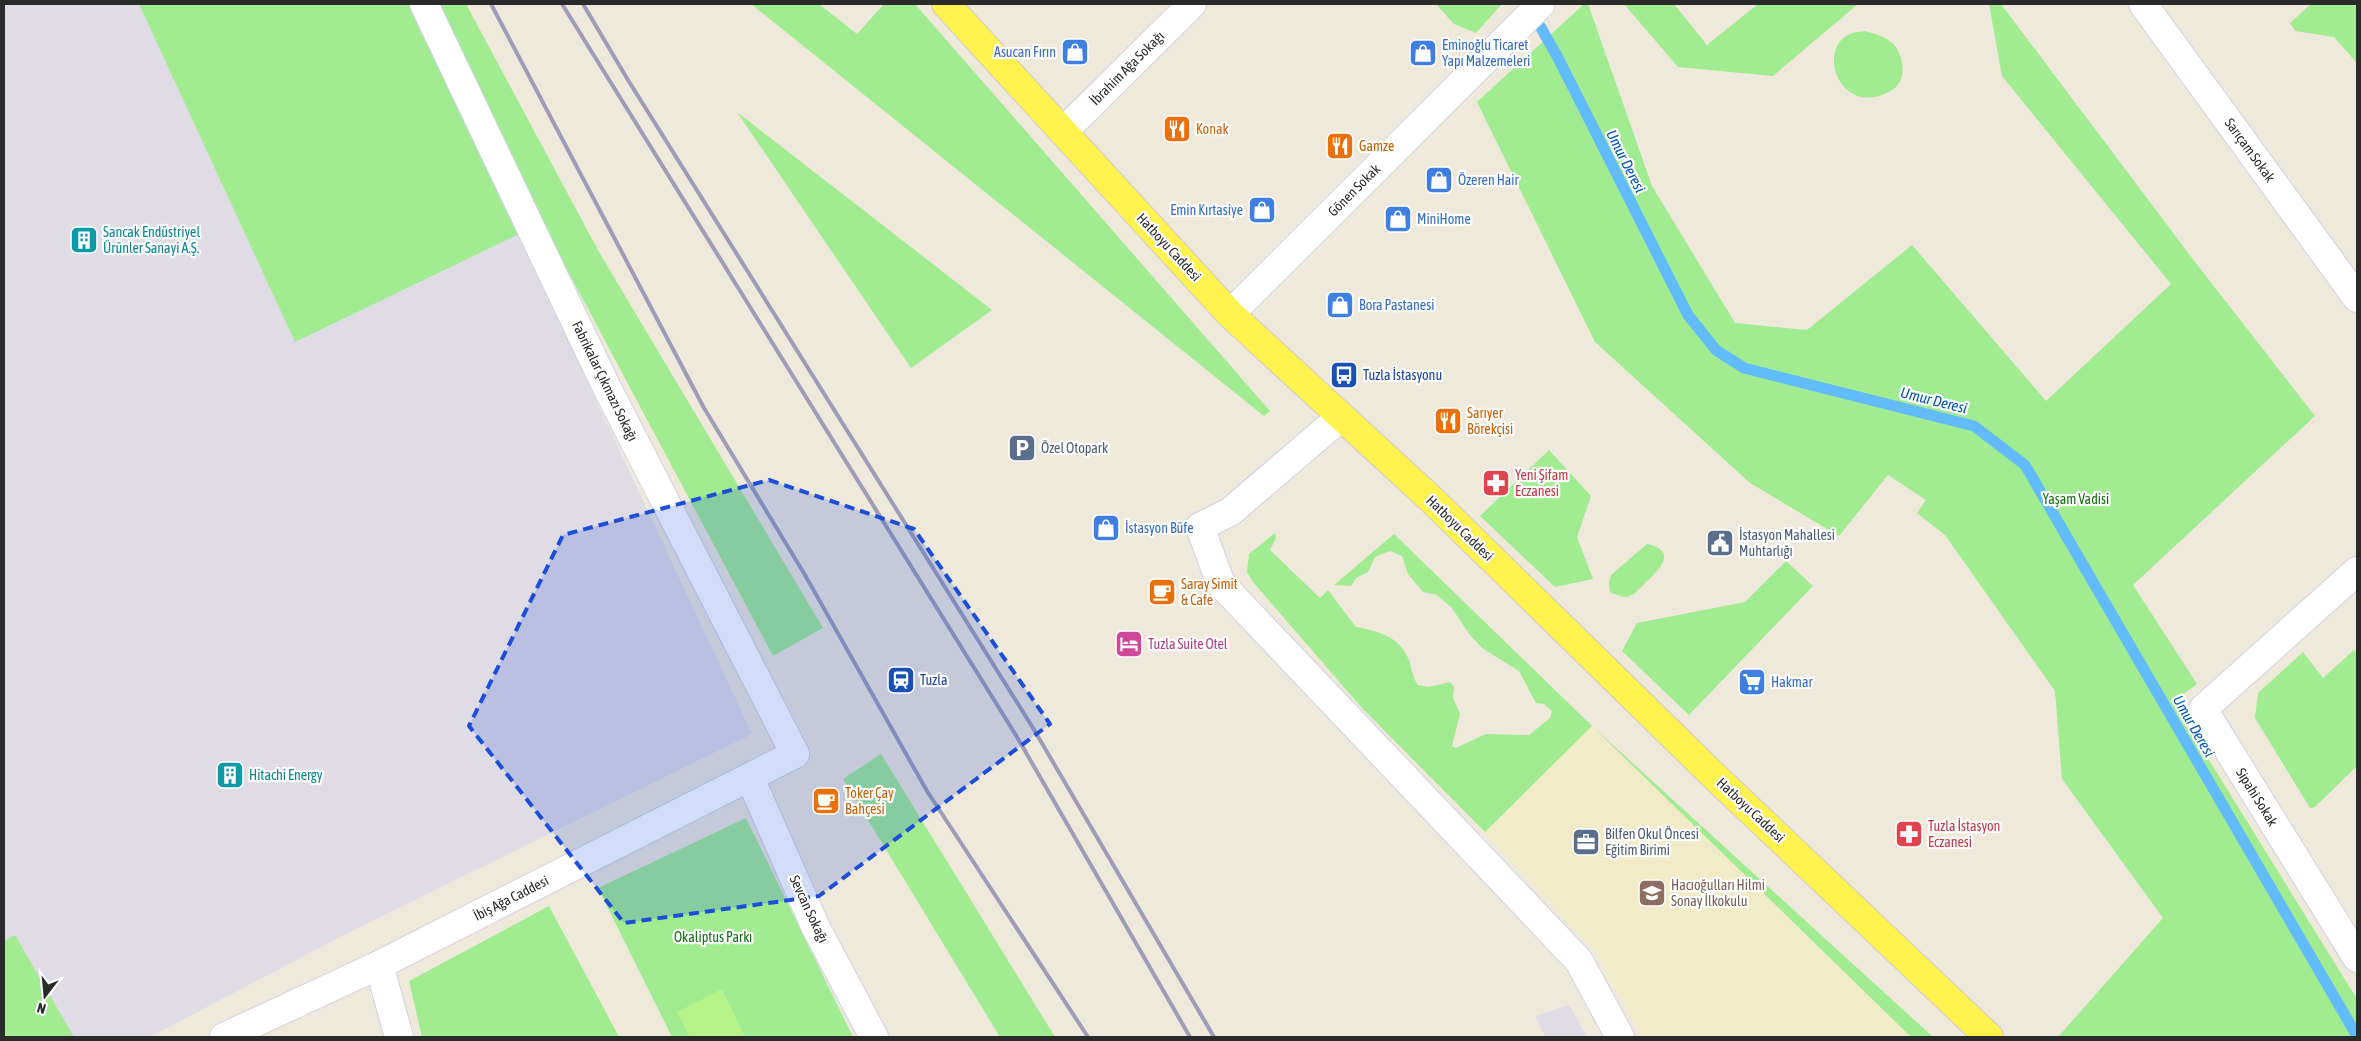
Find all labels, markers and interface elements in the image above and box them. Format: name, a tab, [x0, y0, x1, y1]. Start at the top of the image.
street label: İbrahim Ağa Sokağı	[1087, 28, 1167, 108]
shop icon: Asucan Fırın	[1060, 37, 1090, 67]
place label: Eminoğlu Ticaret Yapı Malzemeleri	[1442, 37, 1530, 69]
shop icon: Eminoğlu Ticaret Yapı Malzemeleri	[1408, 38, 1438, 68]
place label: Asucan Fırın	[994, 44, 1056, 60]
restaurant icon: Konak	[1162, 114, 1192, 144]
street label: Sarıçam Sokak	[2222, 115, 2278, 185]
place label: Konak	[1196, 121, 1229, 137]
water label: Umur Deresi	[1603, 127, 1649, 196]
restaurant icon: Gamze	[1325, 131, 1355, 161]
place label: Gamze	[1359, 138, 1394, 154]
street label: Gönen Sokak	[1325, 161, 1383, 219]
shop icon: Özeren Hair	[1424, 165, 1454, 195]
place label: Özeren Hair	[1458, 172, 1519, 188]
shop icon: Emin Kırtasiye	[1247, 195, 1277, 225]
place label: Emin Kırtasiye	[1170, 202, 1243, 218]
shop icon: MiniHome	[1383, 204, 1413, 234]
street label: Hatboyu Caddesi	[1134, 210, 1204, 284]
place label: MiniHome	[1417, 211, 1471, 227]
place label: Sancak Endüstriyel Ürünler Sanayi A.Ş.	[103, 224, 200, 256]
building icon: Sancak Endüstriyel Ürünler Sanayi A.Ş.	[69, 225, 99, 255]
shop icon: Bora Pastanesi	[1325, 290, 1355, 320]
place label: Bora Pastanesi	[1359, 297, 1434, 313]
street label: Fabrikalar Çıkmazı Sokağı	[569, 318, 641, 444]
bus stop icon: Tuzla İstasyonu	[1329, 360, 1359, 390]
place label: Tuzla İstasyonu	[1363, 367, 1442, 383]
water label: Umur Deresi	[1899, 384, 1970, 417]
place label: Sarıyer Börekçisi	[1467, 405, 1513, 437]
restaurant icon: Sarıyer Börekçisi	[1433, 406, 1463, 436]
parking icon: Özel Otopark	[1007, 433, 1037, 463]
place label: Özel Otopark	[1041, 440, 1108, 456]
place label: Yeni Şifam Eczanesi	[1515, 467, 1568, 499]
pharmacy icon: Yeni Şifam Eczanesi	[1481, 468, 1511, 498]
park label: Yaşam Vadisi	[2043, 491, 2109, 507]
street label: Hatboyu Caddesi	[1423, 492, 1497, 564]
shop icon: İstasyon Büfe	[1091, 513, 1121, 543]
place label: İstasyon Büfe	[1125, 520, 1194, 536]
place label: İstasyon Mahallesi Muhtarlığı	[1739, 527, 1835, 559]
public building icon: İstasyon Mahallesi Muhtarlığı	[1705, 528, 1735, 558]
place label: Saray Simit & Cafe	[1181, 576, 1238, 608]
cafe icon: Saray Simit & Cafe	[1147, 577, 1177, 607]
hotel icon: Tuzla Suite Otel	[1114, 629, 1144, 659]
place label: Tuzla Suite Otel	[1148, 636, 1228, 652]
station icon: Tuzla	[886, 665, 916, 695]
supermarket icon: Hakmar	[1737, 667, 1767, 697]
place label: Tuzla	[920, 672, 947, 688]
place label: Hakmar	[1771, 674, 1813, 690]
water label: Umur Deresi	[2170, 692, 2219, 760]
building icon: Hitachi Energy	[215, 760, 245, 790]
street label: Sipahi Sokak	[2233, 765, 2281, 829]
place label: Hitachi Energy	[249, 767, 323, 783]
street label: Hatboyu Caddesi	[1714, 775, 1788, 845]
place label: Toker Çay Bahçesi	[845, 785, 894, 817]
cafe icon: Toker Çay Bahçesi	[811, 786, 841, 816]
place label: Tuzla İstasyon Eczanesi	[1928, 818, 2000, 850]
pharmacy icon: Tuzla İstasyon Eczanesi	[1894, 819, 1924, 849]
place label: Bilfen Okul Öncesi Eğitim Birimi	[1605, 826, 1699, 858]
office icon: Bilfen Okul Öncesi Eğitim Birimi	[1571, 827, 1601, 857]
street label: İbiş Ağa Caddesi	[471, 872, 551, 924]
street label: Sevcan Sokağı	[786, 873, 832, 945]
place label: Hacıoğulları Hilmi Sonay İlkokulu	[1671, 877, 1765, 909]
school or university icon: Hacıoğulları Hilmi Sonay İlkokulu	[1637, 878, 1667, 908]
park label: Okaliptus Parkı	[674, 929, 752, 945]
north arrow	[20, 971, 70, 1021]
text: N	[35, 1000, 48, 1017]

